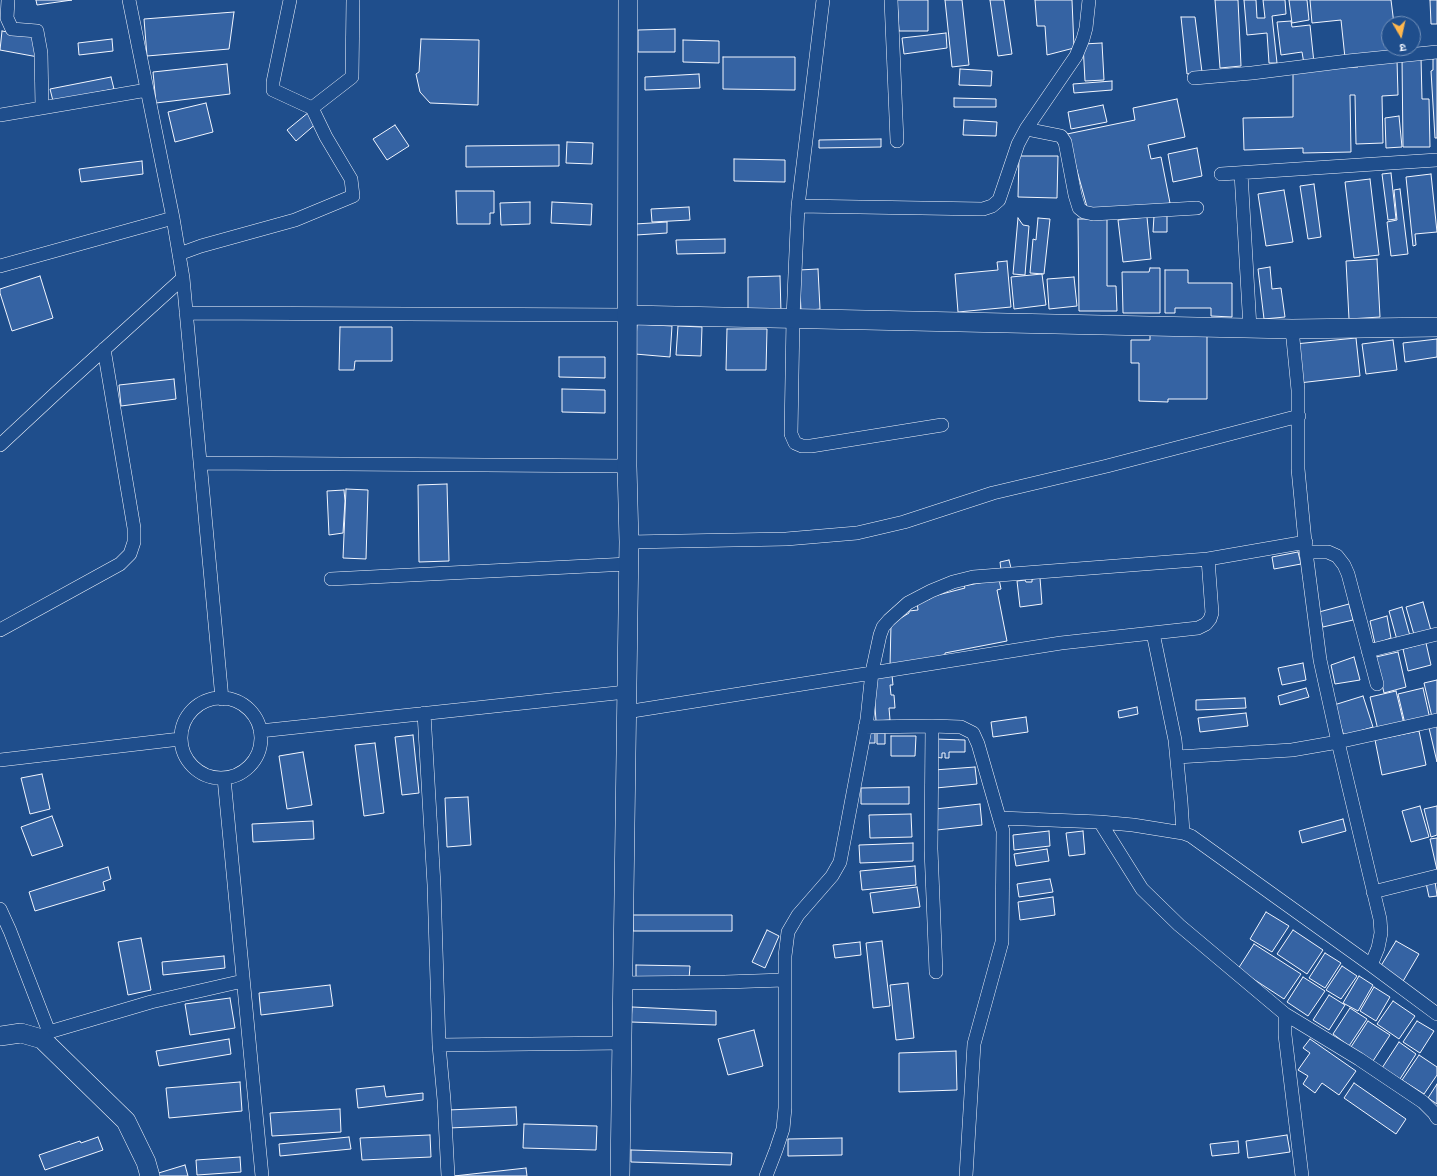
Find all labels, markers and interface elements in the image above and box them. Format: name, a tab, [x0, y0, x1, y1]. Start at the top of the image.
north arrow	[1381, 16, 1421, 56]
text: उ	[1399, 40, 1407, 54]

